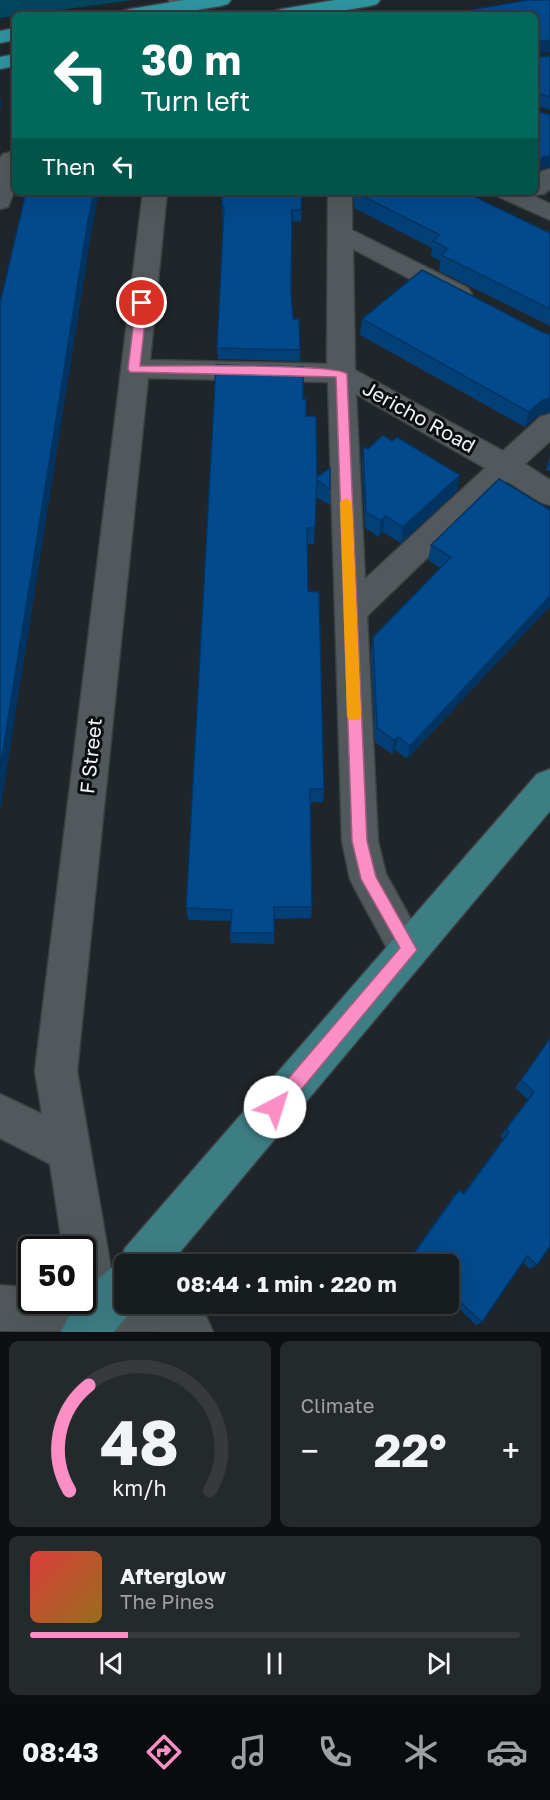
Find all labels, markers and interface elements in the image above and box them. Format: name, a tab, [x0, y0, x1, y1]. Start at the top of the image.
text: 30 m	[141, 34, 241, 84]
icon: left	[42, 36, 120, 114]
text: Turn left	[141, 85, 250, 117]
icon: left	[107, 150, 140, 183]
text: Then	[42, 153, 95, 180]
pin	[116, 277, 167, 328]
icon: arrive	[125, 286, 158, 319]
street label: Jericho Road	[359, 375, 480, 457]
street label: F Street	[74, 717, 106, 795]
position arrow	[243, 1075, 307, 1139]
speed limit sign: 50	[18, 1236, 96, 1314]
text: 08:44 · 1 min · 220 m	[176, 1270, 397, 1297]
text: Climate	[301, 1393, 374, 1417]
text: 48	[100, 1404, 179, 1479]
text: 22°	[374, 1423, 446, 1477]
text: −	[301, 1431, 319, 1470]
text: +	[502, 1431, 520, 1470]
text: km/h	[112, 1475, 167, 1501]
text: Afterglow	[120, 1562, 226, 1589]
text: The Pines	[120, 1589, 214, 1613]
icon: previous	[95, 1647, 128, 1680]
icon: pause	[258, 1647, 291, 1680]
icon: next	[422, 1647, 455, 1680]
icon: directions	[143, 1731, 185, 1773]
icon: music	[228, 1731, 270, 1773]
icon: phone	[314, 1731, 356, 1773]
icon: climate	[400, 1731, 442, 1773]
icon: car	[486, 1731, 528, 1773]
text: 08:43	[22, 1736, 99, 1768]

